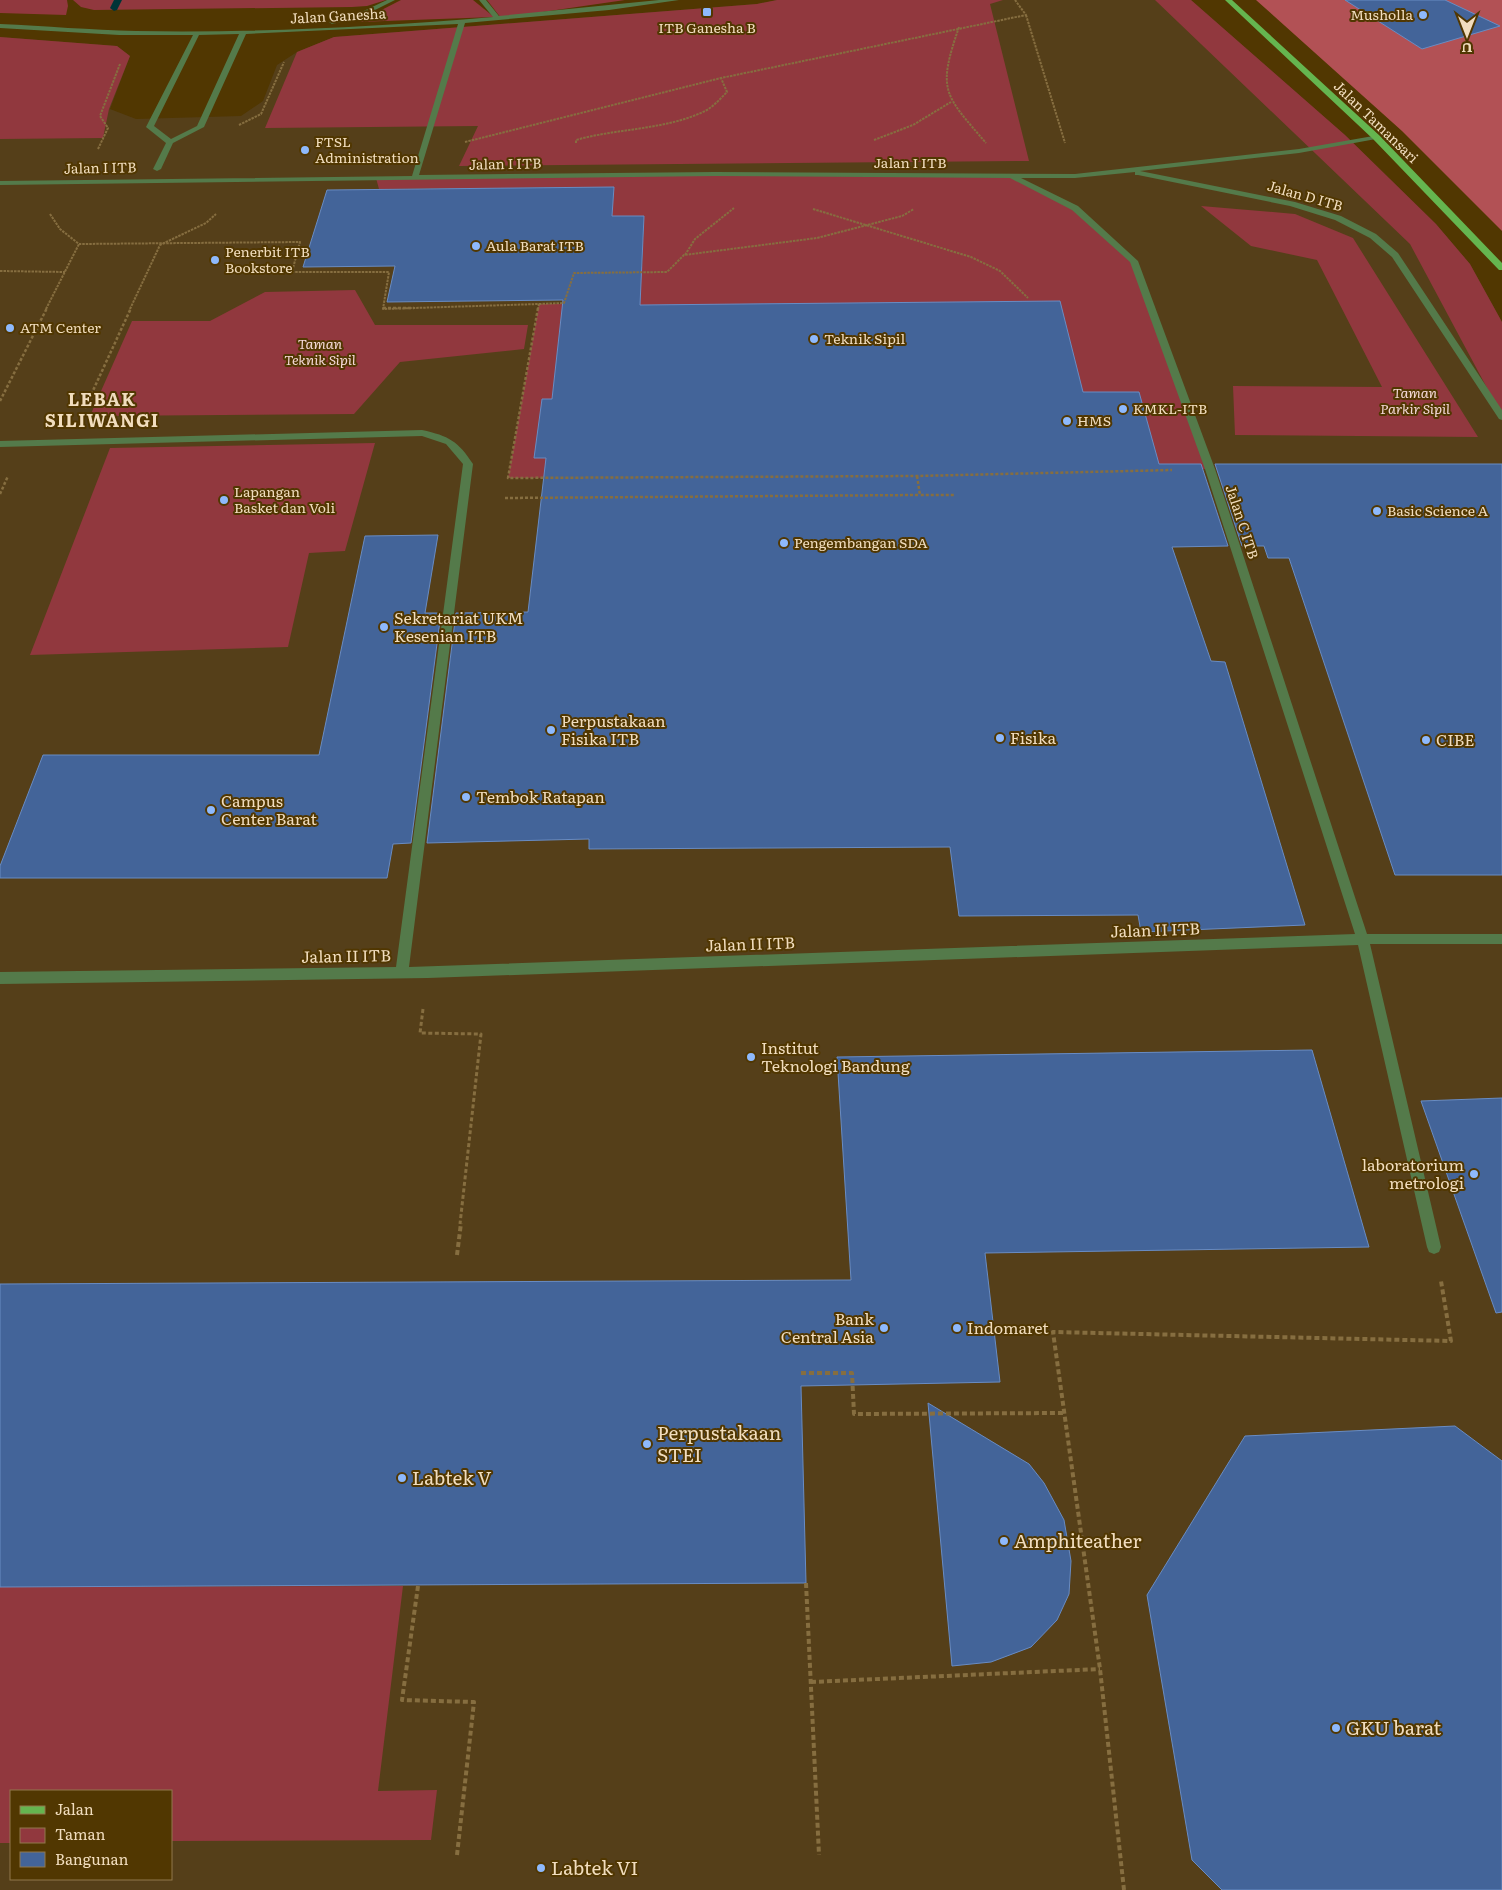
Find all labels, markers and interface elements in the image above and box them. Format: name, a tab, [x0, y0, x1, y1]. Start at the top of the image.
street label: Jalan Ganesha	[289, 2, 387, 28]
place label: Musholla	[1350, 4, 1413, 24]
marker: ITB Ganesha B	[701, 6, 713, 18]
marker: Musholla	[1417, 9, 1429, 21]
north arrow	[1442, 10, 1492, 60]
place label: ITB Ganesha B	[658, 17, 756, 37]
text: U	[1461, 39, 1473, 59]
street label: Jalan Tamansari	[1330, 76, 1424, 167]
place label: FTSL Administration	[315, 131, 419, 167]
marker: FTSL Administration	[299, 144, 311, 156]
street label: Jalan I ITB	[468, 152, 542, 174]
street label: Jalan I ITB	[874, 152, 946, 172]
street label: Jalan I ITB	[63, 156, 137, 178]
street label: Jalan D ITB	[1265, 175, 1345, 215]
place label: Aula Barat ITB	[486, 235, 584, 255]
marker: Aula Barat ITB	[470, 240, 482, 252]
place label: Penerbit ITB Bookstore	[225, 241, 310, 277]
marker: Penerbit ITB Bookstore	[209, 254, 221, 266]
place label: ATM Center	[20, 317, 101, 337]
marker: ATM Center	[4, 322, 16, 334]
place label: Teknik Sipil	[824, 328, 905, 348]
park label: Taman Teknik Sipil	[284, 333, 356, 369]
marker: Teknik Sipil	[808, 333, 820, 345]
park label: Taman Parkir Sipil	[1380, 382, 1450, 418]
district label: LEBAK SILIWANGI	[45, 385, 159, 433]
place label: KMKL-ITB	[1133, 398, 1207, 418]
marker: KMKL-ITB	[1117, 403, 1129, 415]
place label: HMS	[1077, 410, 1111, 430]
marker: HMS	[1061, 415, 1073, 427]
place label: Lapangan Basket dan Voli	[234, 481, 336, 517]
street label: Jalan C ITB	[1222, 482, 1264, 561]
marker: Lapangan Basket dan Voli	[218, 494, 230, 506]
place label: Basic Science A	[1387, 500, 1489, 520]
marker: Basic Science A	[1371, 505, 1383, 517]
place label: Pengembangan SDA	[794, 532, 928, 552]
marker: Pengembangan SDA	[778, 537, 790, 549]
place label: Sekretariat UKM Kesenian ITB	[394, 605, 523, 647]
marker: Sekretariat UKM Kesenian ITB	[378, 621, 390, 633]
place label: Perpustakaan Fisika ITB	[561, 708, 666, 750]
marker: Perpustakaan Fisika ITB	[545, 724, 557, 736]
place label: Fisika	[1010, 725, 1056, 749]
place label: CIBE	[1436, 727, 1474, 751]
marker: Fisika	[994, 732, 1006, 744]
marker: CIBE	[1420, 734, 1432, 746]
place label: Tembok Ratapan	[476, 784, 605, 808]
place label: Campus Center Barat	[221, 788, 317, 830]
marker: Tembok Ratapan	[460, 791, 472, 803]
marker: Campus Center Barat	[205, 804, 217, 816]
street label: Jalan II ITB	[1110, 915, 1200, 943]
street label: Jalan II ITB	[705, 929, 795, 957]
street label: Jalan II ITB	[301, 942, 391, 968]
place label: Institut Teknologi Bandung	[761, 1035, 910, 1077]
marker: Institut Teknologi Bandung	[745, 1051, 757, 1063]
place label: laboratorium metrologi	[1362, 1152, 1464, 1194]
marker: laboratorium metrologi	[1468, 1168, 1480, 1180]
place label: Bank Central Asia	[781, 1306, 874, 1348]
place label: Indomaret	[967, 1315, 1049, 1339]
marker: Bank Central Asia	[878, 1322, 890, 1334]
marker: Indomaret	[951, 1322, 963, 1334]
place label: Perpustakaan STEI	[657, 1418, 781, 1468]
marker: Perpustakaan STEI	[641, 1438, 653, 1450]
place label: Labtek V	[412, 1463, 492, 1491]
marker: Labtek V	[396, 1472, 408, 1484]
place label: Amphiteather	[1014, 1526, 1142, 1554]
marker: Amphiteather	[998, 1535, 1010, 1547]
place label: GKU barat	[1346, 1713, 1442, 1741]
marker: GKU barat	[1330, 1722, 1342, 1734]
legend	[10, 1790, 172, 1880]
text: Jalan	[55, 1797, 94, 1820]
text: Taman	[55, 1822, 105, 1845]
text: Bangunan	[55, 1847, 129, 1870]
place label: Labtek VI	[551, 1853, 638, 1881]
marker: Labtek VI	[535, 1862, 547, 1874]

